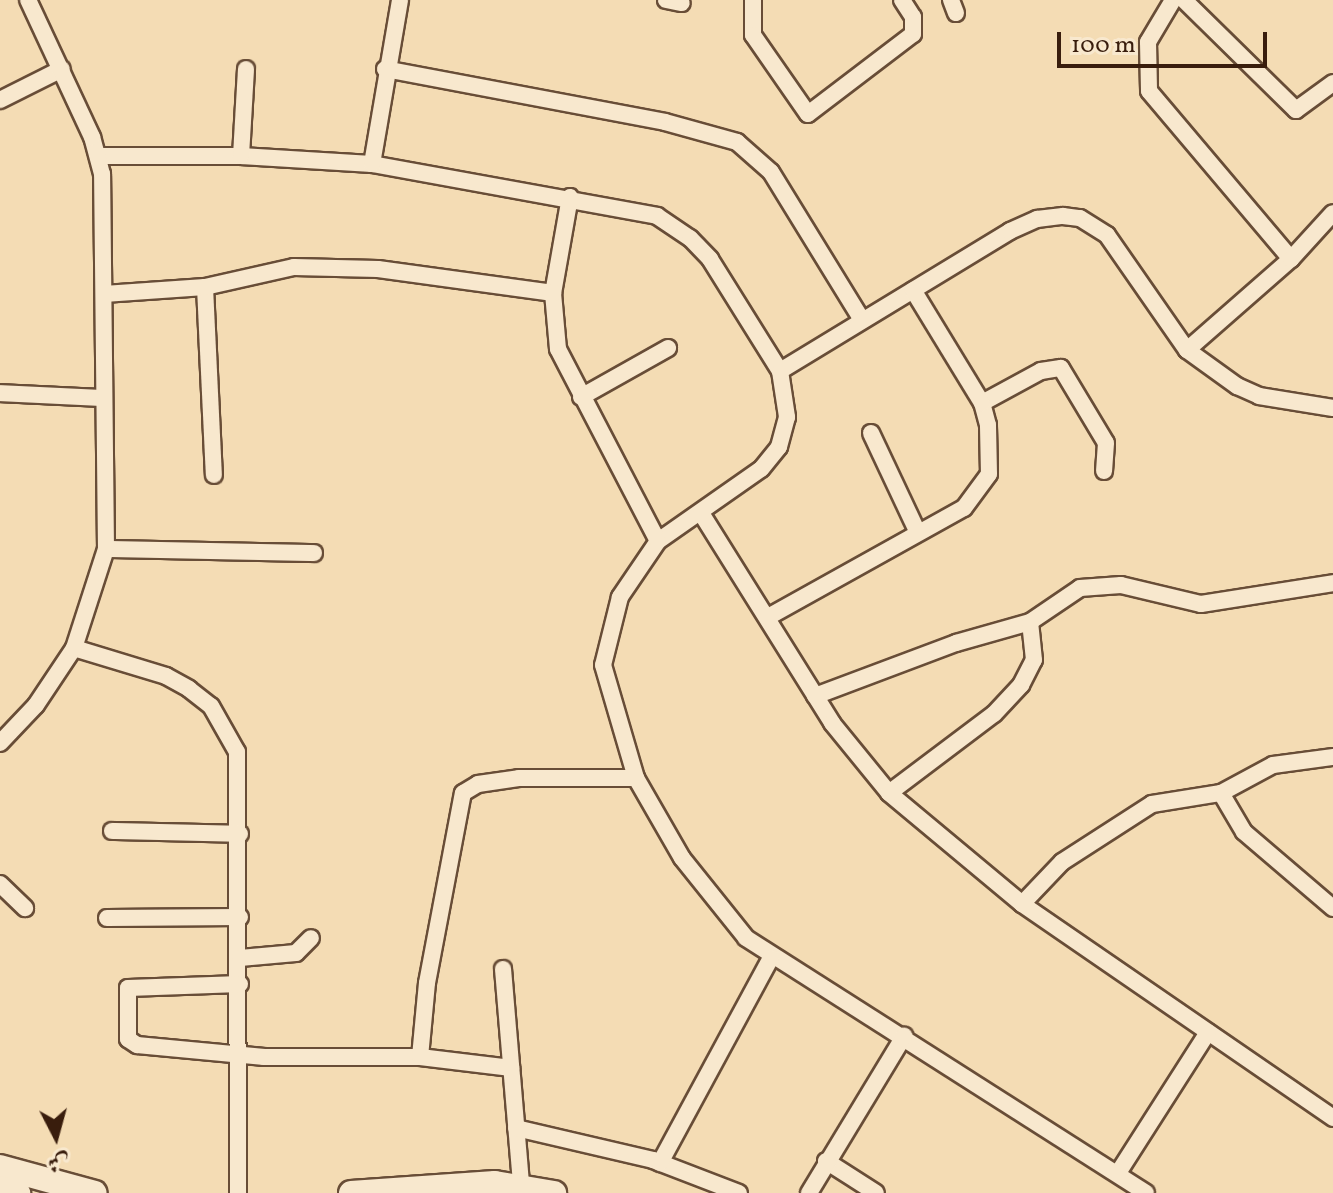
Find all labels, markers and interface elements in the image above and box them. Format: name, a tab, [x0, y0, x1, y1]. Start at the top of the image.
scale bar	[1061, 16, 1271, 66]
text: 100 m	[1071, 29, 1136, 63]
north arrow	[16, 1097, 96, 1177]
text: ش	[46, 1145, 71, 1178]

